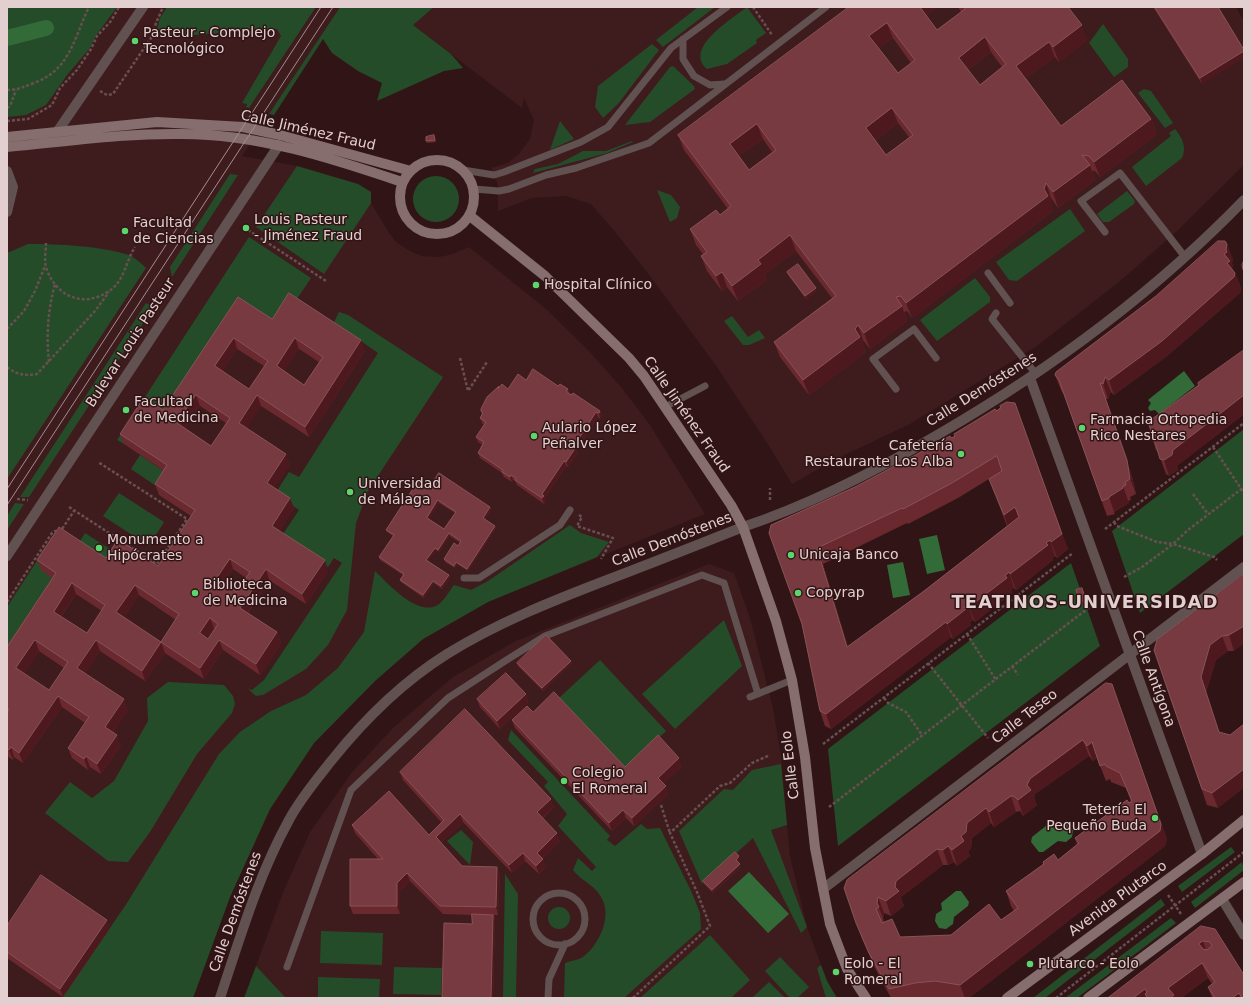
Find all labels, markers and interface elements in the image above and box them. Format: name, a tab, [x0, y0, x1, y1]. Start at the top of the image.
place label: Pasteur - Complejo Tecnológico	[143, 25, 275, 58]
marker: Pasteur - Complejo Tecnológico	[130, 36, 140, 46]
street label: Calle Jiménez Fraud	[239, 107, 377, 155]
place label: Louis Pasteur - Jiménez Fraud	[254, 212, 362, 244]
place label: Facultad de Ciencias	[133, 215, 214, 248]
marker: Louis Pasteur - Jiménez Fraud	[241, 223, 251, 233]
marker: Facultad de Ciencias	[120, 226, 130, 236]
street label: Bulevar Louis Pasteur	[83, 275, 179, 411]
place label: Hospital Clínico	[544, 277, 652, 293]
marker: Hospital Clínico	[531, 280, 541, 290]
street label: Calle Demóstenes	[924, 349, 1040, 431]
street label: Calle Jiménez Fraud	[640, 354, 732, 476]
place label: Facultad de Medicina	[134, 394, 218, 426]
marker: Facultad de Medicina	[121, 405, 131, 415]
place label: Farmacia Ortopedia Rico Nestares	[1090, 412, 1227, 444]
place label: Aulario López Peñalver	[542, 420, 637, 452]
marker: Farmacia Ortopedia Rico Nestares	[1077, 423, 1087, 433]
marker: Aulario López Peñalver	[529, 431, 539, 441]
place label: Cafetería Restaurante Los Alba	[804, 438, 953, 470]
marker: Cafetería Restaurante Los Alba	[956, 449, 966, 459]
place label: Universidad de Málaga	[358, 476, 441, 508]
marker: Universidad de Málaga	[345, 487, 355, 497]
street label: Calle Demóstenes	[610, 509, 734, 571]
place label: Monumento a Hipócrates	[107, 532, 204, 564]
marker: Monumento a Hipócrates	[94, 543, 104, 553]
place label: Unicaja Banco	[799, 547, 899, 563]
marker: Unicaja Banco	[786, 550, 796, 560]
place label: Biblioteca de Medicina	[203, 577, 287, 610]
place label: Copyrap	[806, 585, 865, 601]
marker: Biblioteca de Medicina	[190, 588, 200, 598]
marker: Copyrap	[793, 588, 803, 598]
district label: TEATINOS-UNIVERSIDAD	[952, 592, 1218, 614]
street label: Calle Antígona	[1128, 628, 1178, 730]
street label: Calle Teseo	[989, 686, 1061, 748]
street label: Calle Eolo	[778, 730, 804, 800]
place label: Colegio El Romeral	[572, 765, 647, 798]
marker: Colegio El Romeral	[559, 776, 569, 786]
place label: Tetería El Pequeño Buda	[1046, 802, 1147, 834]
marker: Tetería El Pequeño Buda	[1150, 813, 1160, 823]
street label: Calle Demóstenes	[206, 849, 266, 975]
street label: Avenida Plutarco	[1066, 858, 1170, 940]
place label: Eolo - El Romeral	[844, 956, 902, 988]
place label: Plutarco - Eolo	[1038, 956, 1139, 972]
marker: Plutarco - Eolo	[1025, 959, 1035, 969]
marker: Eolo - El Romeral	[831, 967, 841, 977]

